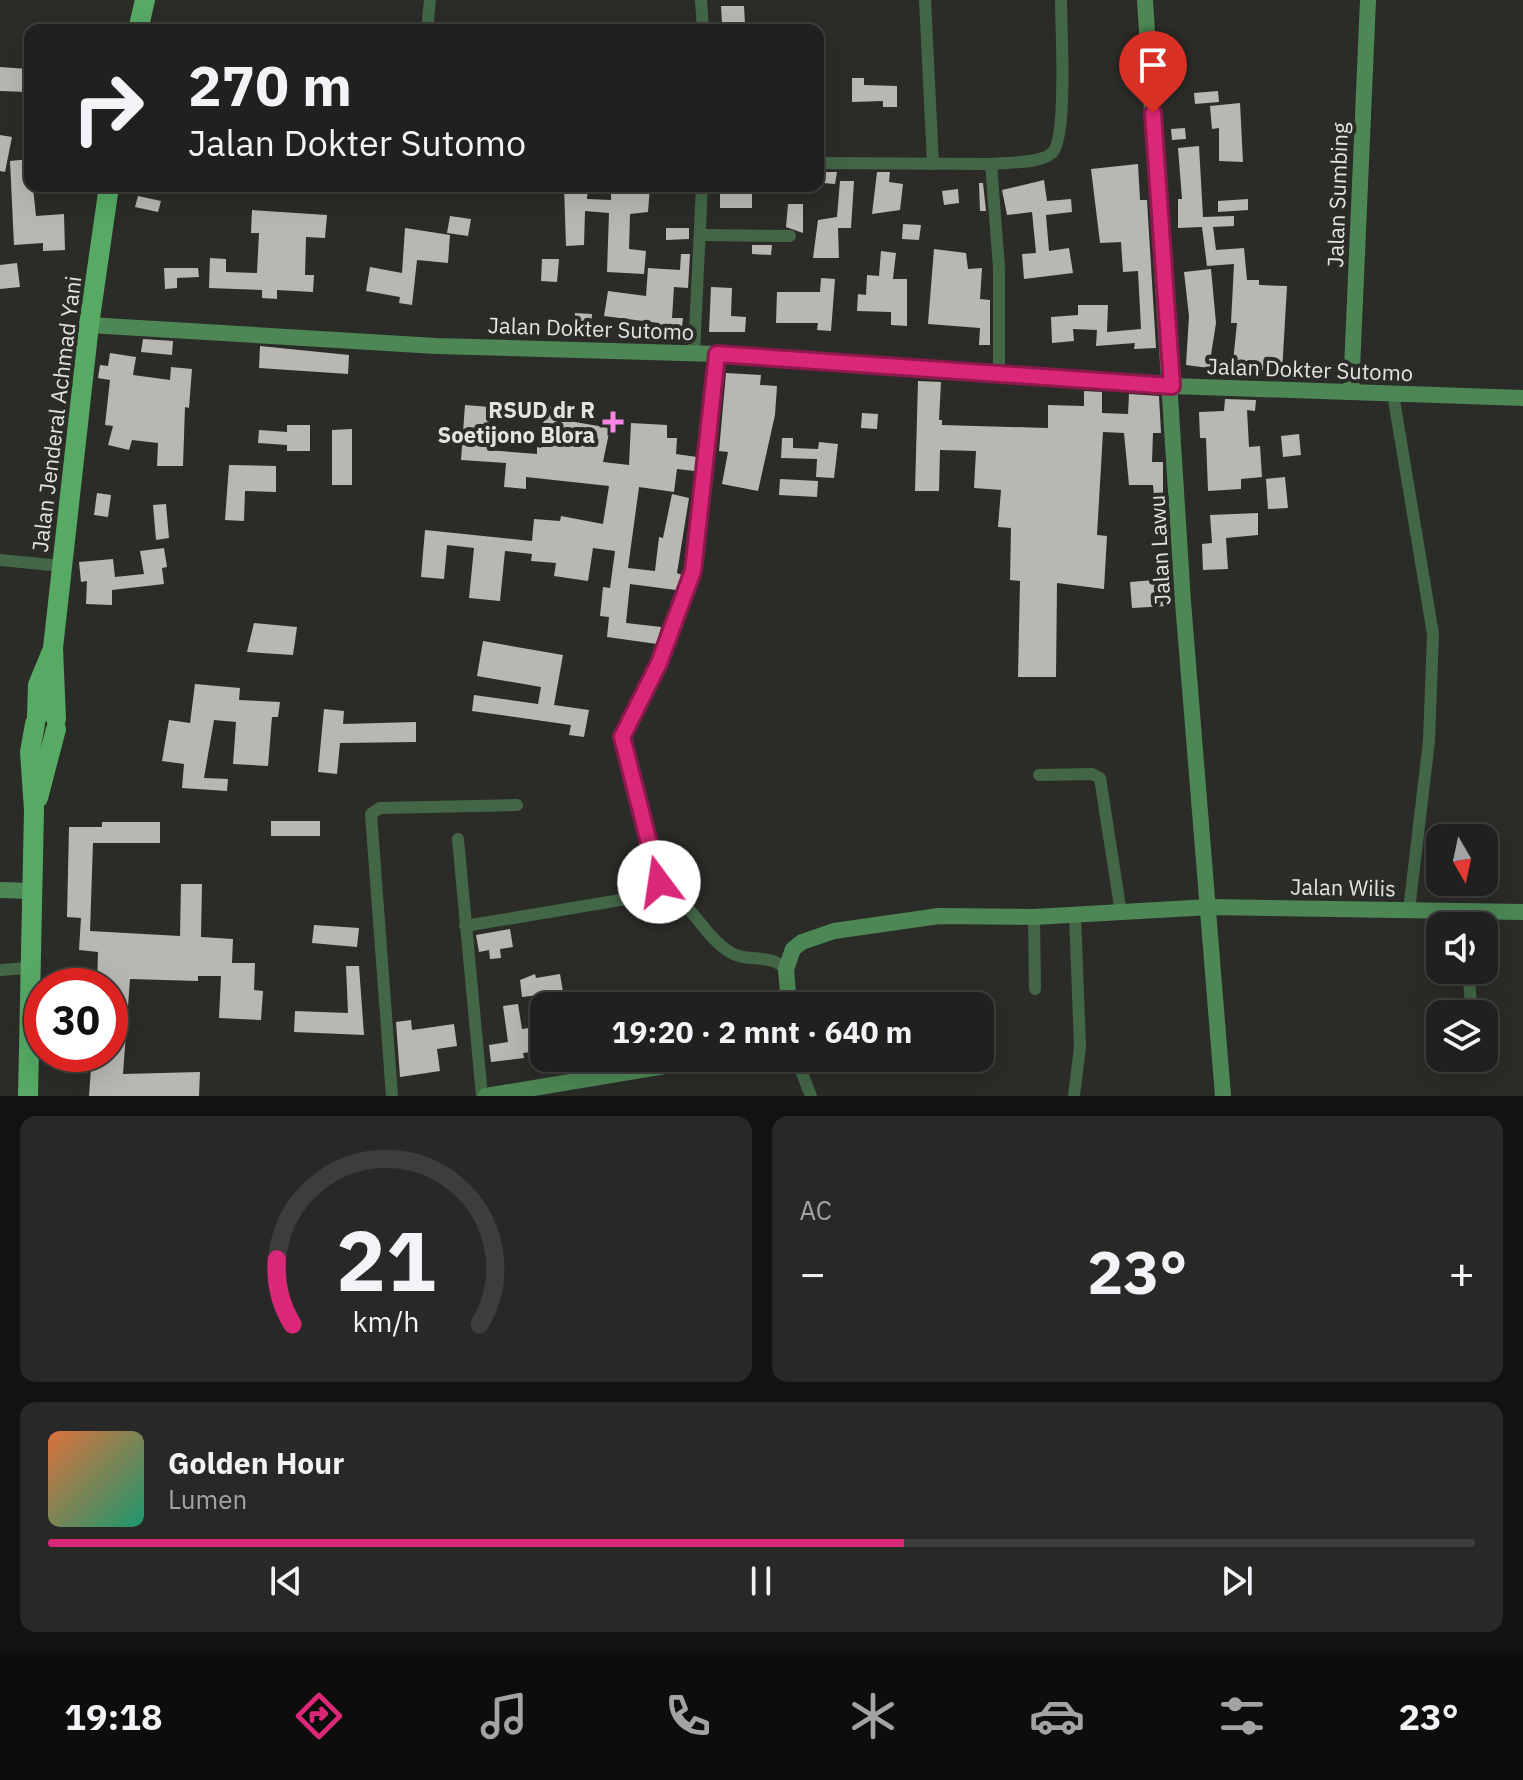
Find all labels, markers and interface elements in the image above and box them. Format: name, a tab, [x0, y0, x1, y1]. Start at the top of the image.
pin	[1119, 31, 1187, 113]
icon: arrive	[1131, 43, 1175, 87]
text: 270 m	[188, 49, 352, 121]
icon: right	[56, 56, 160, 160]
text: Jalan Dokter Sutomo	[188, 119, 526, 166]
street label: Jalan Sumbing	[1320, 122, 1354, 268]
street label: Jalan Jenderal Achmad Yani	[25, 274, 87, 554]
street label: Jalan Dokter Sutomo	[487, 310, 695, 346]
street label: Jalan Dokter Sutomo	[1206, 351, 1414, 387]
place label: RSUD dr R Soetijono Blora	[438, 395, 595, 449]
marker: RSUD dr R Soetijono Blora	[602, 411, 624, 433]
street label: Jalan Lawu	[1142, 494, 1176, 606]
north arrow	[1426, 824, 1498, 896]
map controls	[1426, 824, 1498, 1072]
position arrow	[617, 840, 701, 924]
street label: Jalan Wilis	[1290, 872, 1396, 902]
button: sound	[1426, 912, 1498, 984]
speed limit sign: 30	[24, 968, 128, 1072]
button: layers	[1426, 1000, 1498, 1072]
text: 19:20 · 2 mnt · 640 m	[612, 1012, 912, 1051]
text: AC	[800, 1193, 832, 1227]
text: 21	[336, 1206, 436, 1314]
text: 23°	[1087, 1232, 1187, 1311]
text: −	[800, 1244, 826, 1301]
text: +	[1449, 1244, 1475, 1301]
text: km/h	[352, 1303, 419, 1340]
text: Golden Hour	[168, 1443, 344, 1482]
text: Lumen	[168, 1482, 247, 1516]
icon: previous	[264, 1559, 308, 1603]
icon: pause	[739, 1559, 783, 1603]
icon: next	[1215, 1559, 1259, 1603]
icon: directions	[291, 1688, 347, 1744]
icon: music	[476, 1688, 532, 1744]
icon: phone	[660, 1688, 716, 1744]
icon: climate	[845, 1688, 901, 1744]
icon: car	[1029, 1688, 1085, 1744]
icon: filters	[1214, 1688, 1270, 1744]
text: 19:18	[64, 1693, 163, 1740]
text: 23°	[1399, 1693, 1459, 1740]

